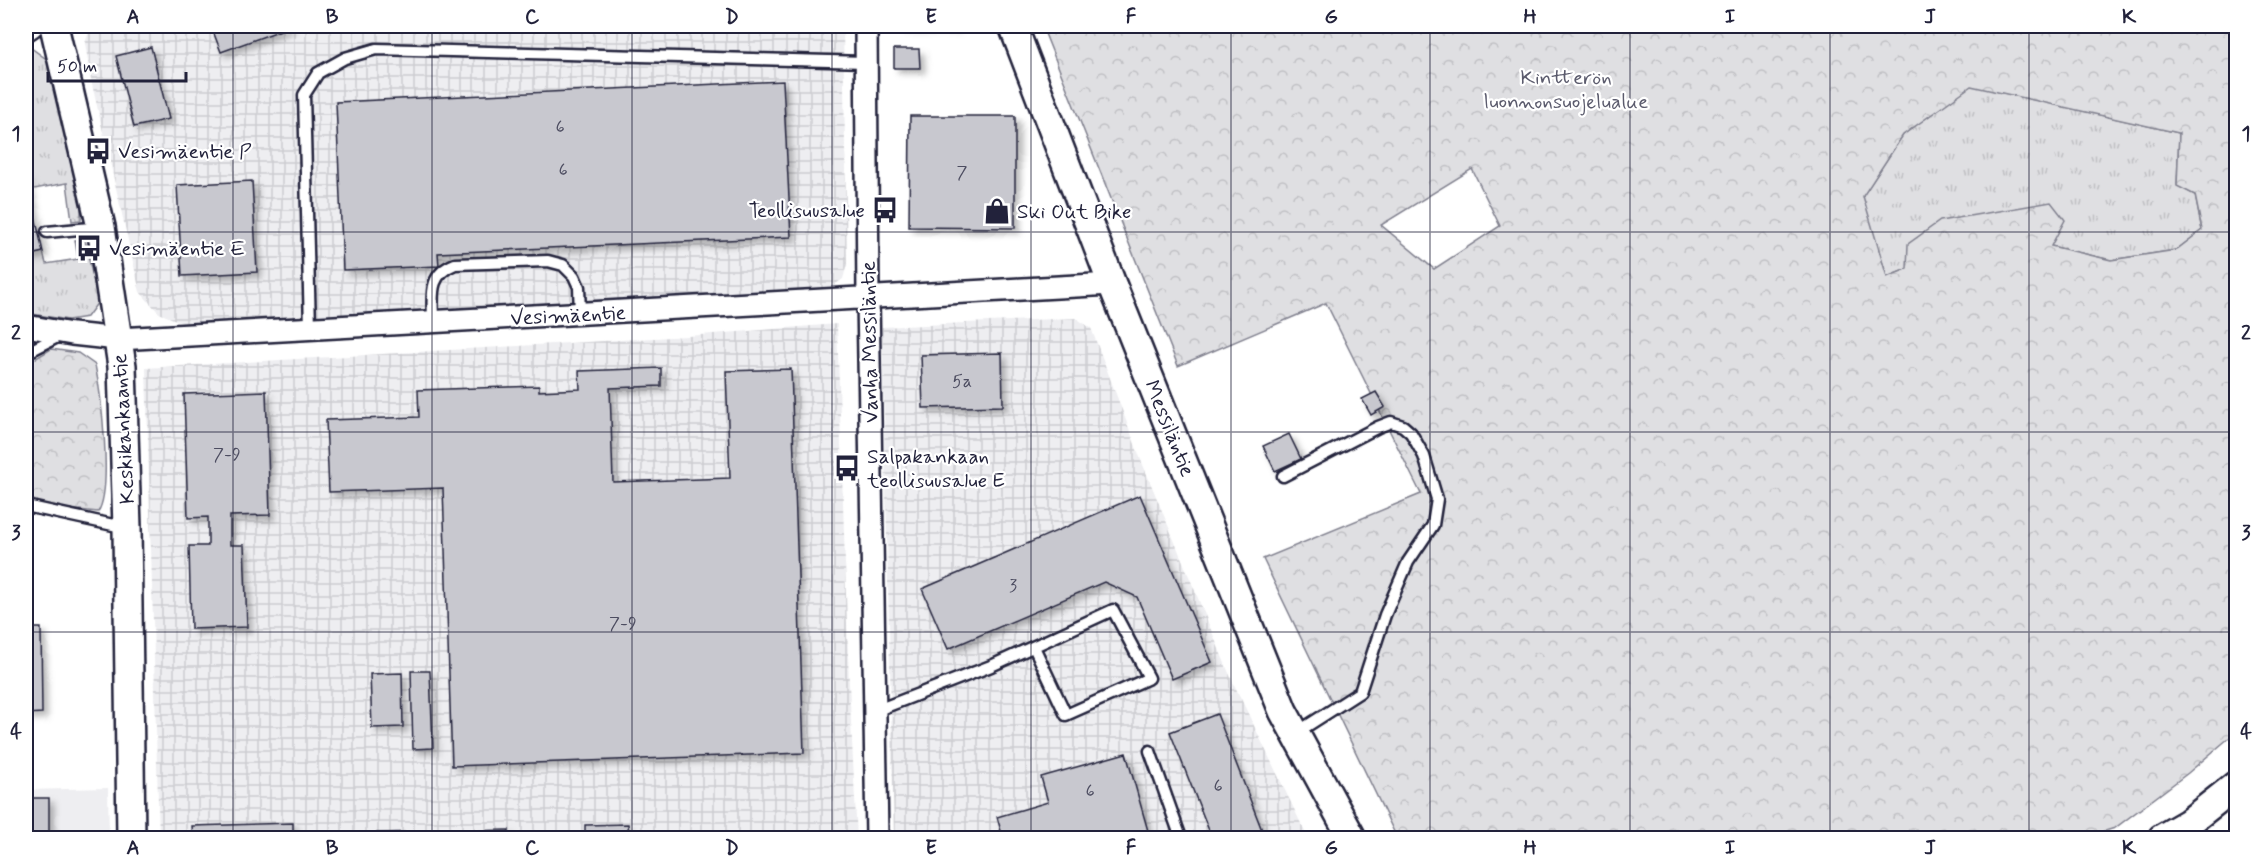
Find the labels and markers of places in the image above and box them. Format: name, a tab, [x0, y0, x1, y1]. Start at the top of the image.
bus stop icon: Vesimäentie P	[83, 136, 113, 166]
place label: Vesimäentie P	[118, 138, 252, 166]
bus stop icon: Teollisuusalue	[870, 195, 900, 225]
shop icon: Ski Out Bike	[982, 196, 1012, 226]
place label: Teollisuusalue	[748, 197, 865, 225]
place label: Ski Out Bike	[1017, 198, 1132, 226]
bus stop icon: Vesimäentie E	[74, 233, 104, 263]
place label: Vesimäentie E	[109, 235, 245, 263]
place label: Salpakankaan teollisuusalue E	[866, 443, 1005, 495]
bus stop icon: Salpakankaan teollisuusalue E	[832, 453, 862, 483]

